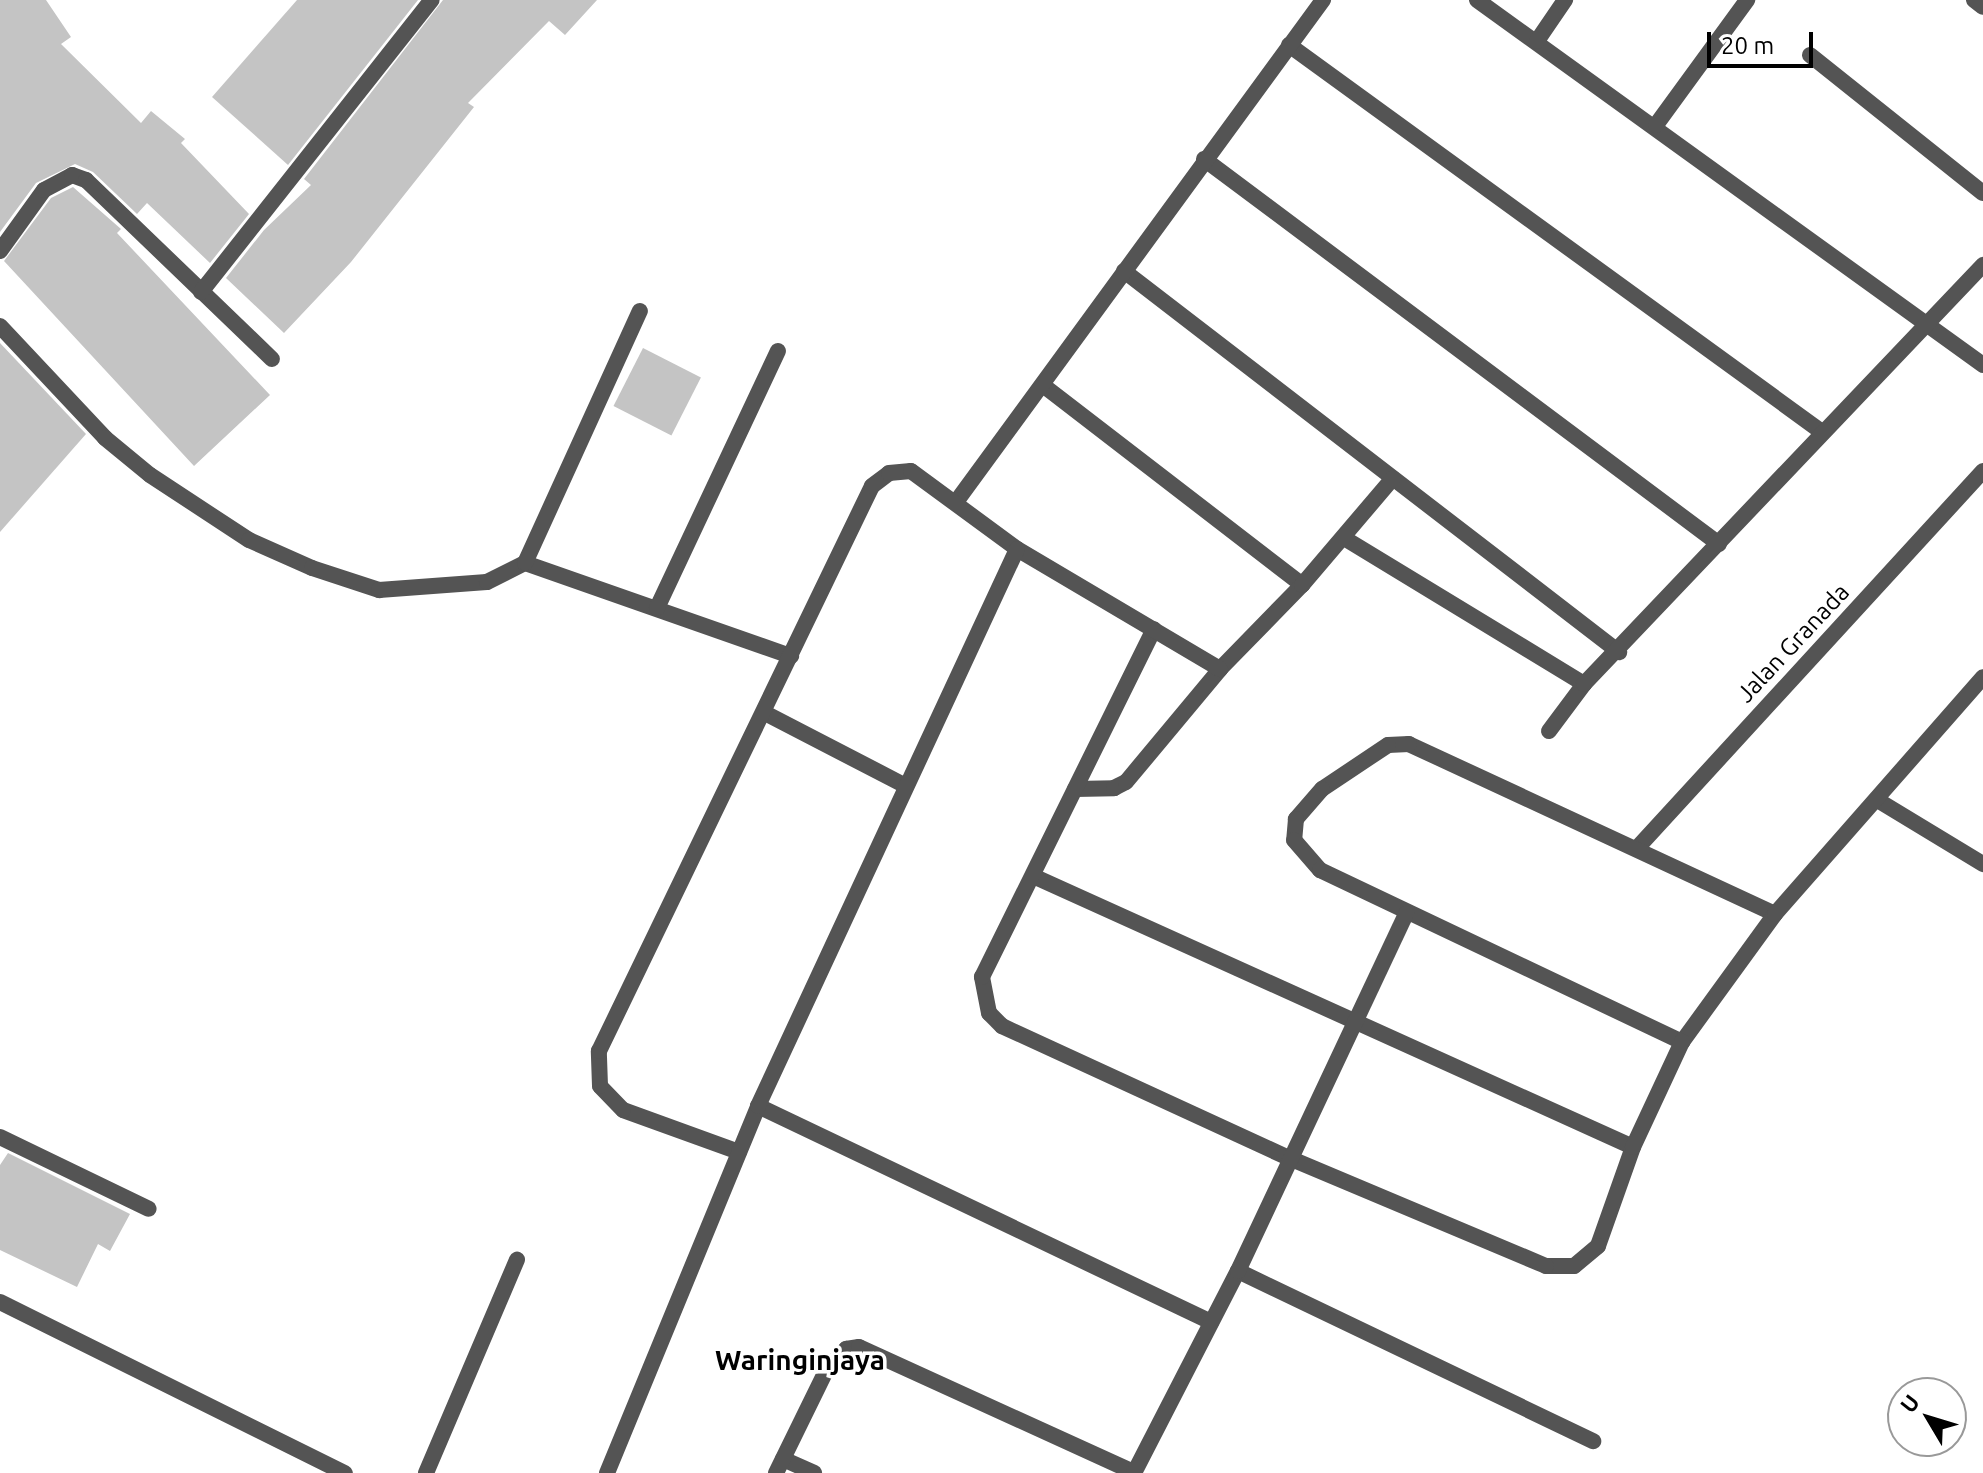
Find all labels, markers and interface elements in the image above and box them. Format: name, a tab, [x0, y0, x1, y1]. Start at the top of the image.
scale bar	[1711, 16, 1817, 66]
text: 20 m	[1721, 32, 1774, 59]
street label: Jalan Granada	[1731, 578, 1855, 708]
district label: Waringinjaya	[715, 1343, 885, 1377]
north arrow	[1887, 1377, 1967, 1457]
text: U	[1895, 1389, 1924, 1417]

